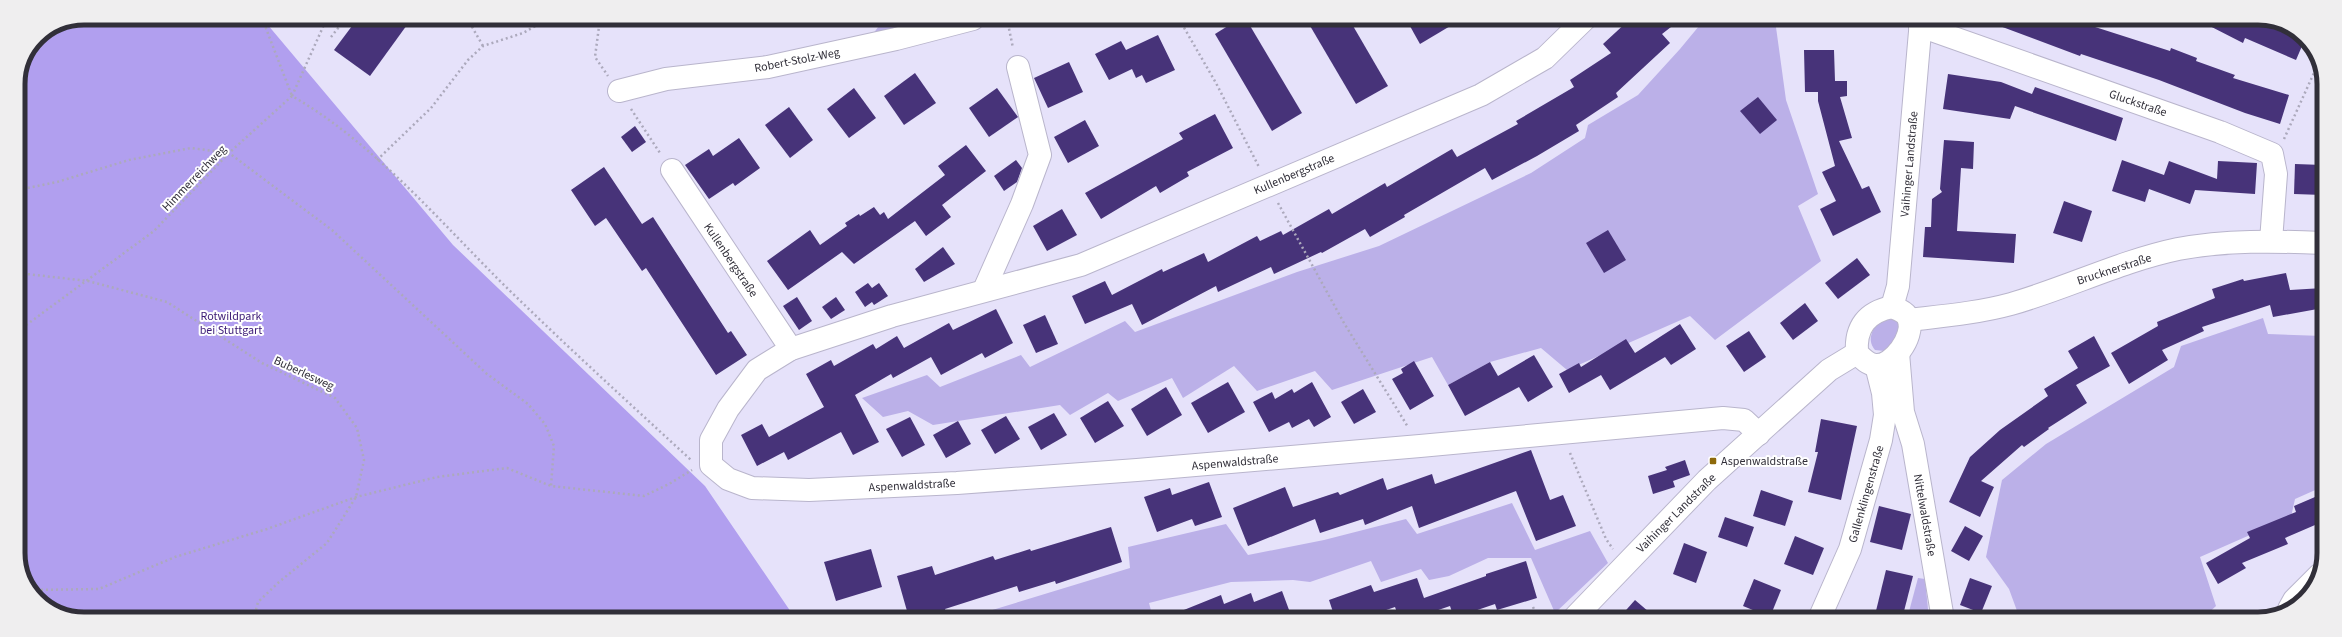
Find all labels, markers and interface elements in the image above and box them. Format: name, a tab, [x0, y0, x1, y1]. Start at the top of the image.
street label: Robert-Stolz-Weg	[753, 44, 841, 77]
street label: Gluckstraße	[2107, 86, 2169, 121]
street label: Vaihinger Landstraße	[1896, 110, 1923, 218]
street label: Himmerreichweg	[158, 141, 230, 215]
street label: Kullenbergstraße	[1251, 150, 1337, 199]
street label: Kullenbergstraße	[699, 220, 762, 301]
street label: Brucknerstraße	[2075, 249, 2154, 290]
park label: Rotwildpark bei Stuttgart	[200, 308, 262, 339]
street label: Buberlesweg	[271, 352, 337, 395]
street label: Gallenklingenstraße	[1844, 443, 1889, 545]
street label: Aspenwaldstraße	[1191, 450, 1279, 475]
place label: Aspenwaldstraße	[1721, 453, 1808, 470]
marker: Aspenwaldstraße	[1708, 456, 1718, 466]
street label: Vaihinger Landstraße	[1633, 470, 1720, 557]
street label: Nittelwaldstraße	[1909, 473, 1940, 558]
street label: Aspenwaldstraße	[868, 475, 956, 496]

